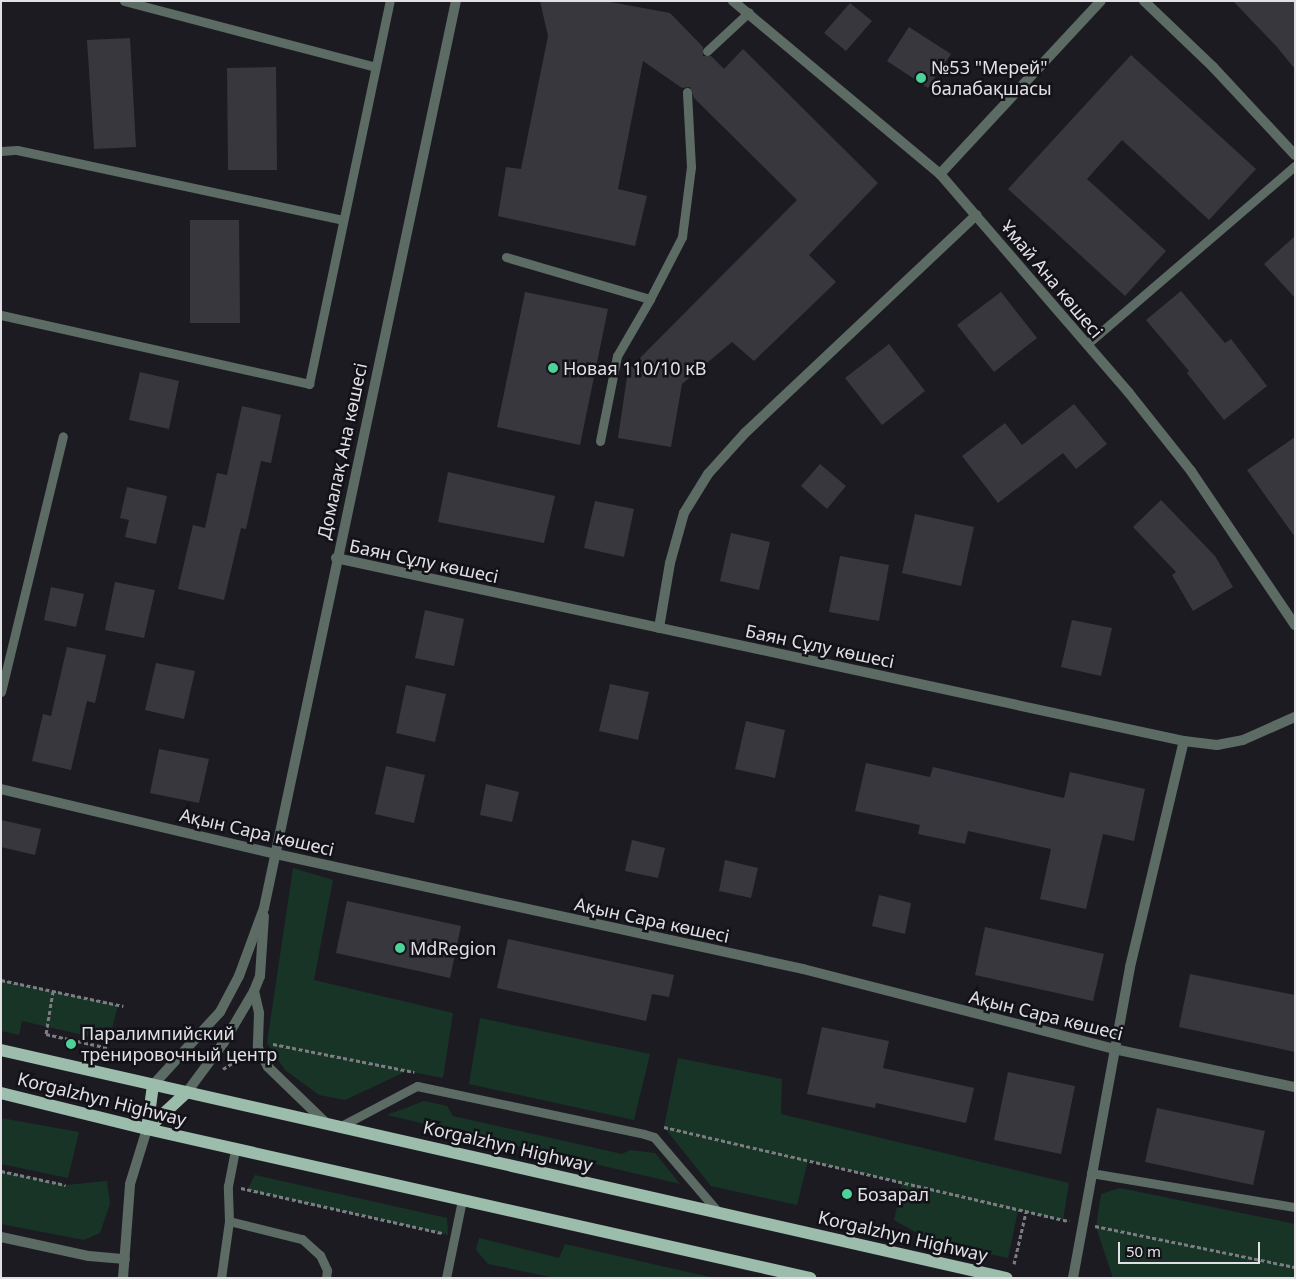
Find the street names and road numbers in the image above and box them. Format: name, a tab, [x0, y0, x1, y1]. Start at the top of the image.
street label: Ұмай Ана көшесі	[997, 216, 1107, 342]
street label: Домалақ Ана көшесі	[313, 361, 371, 541]
street label: Баян Сұлу көшесі	[347, 535, 501, 587]
street label: Баян Сұлу көшесі	[743, 620, 897, 672]
street label: Ақын Сара көшесі	[178, 804, 336, 860]
street label: Ақын Сара көшесі	[573, 893, 731, 947]
street label: Ақын Сара көшесі	[967, 985, 1125, 1045]
street label: Korgalzhyn Highway	[15, 1068, 189, 1130]
street label: Korgalzhyn Highway	[421, 1116, 595, 1176]
street label: Korgalzhyn Highway	[816, 1206, 990, 1266]

